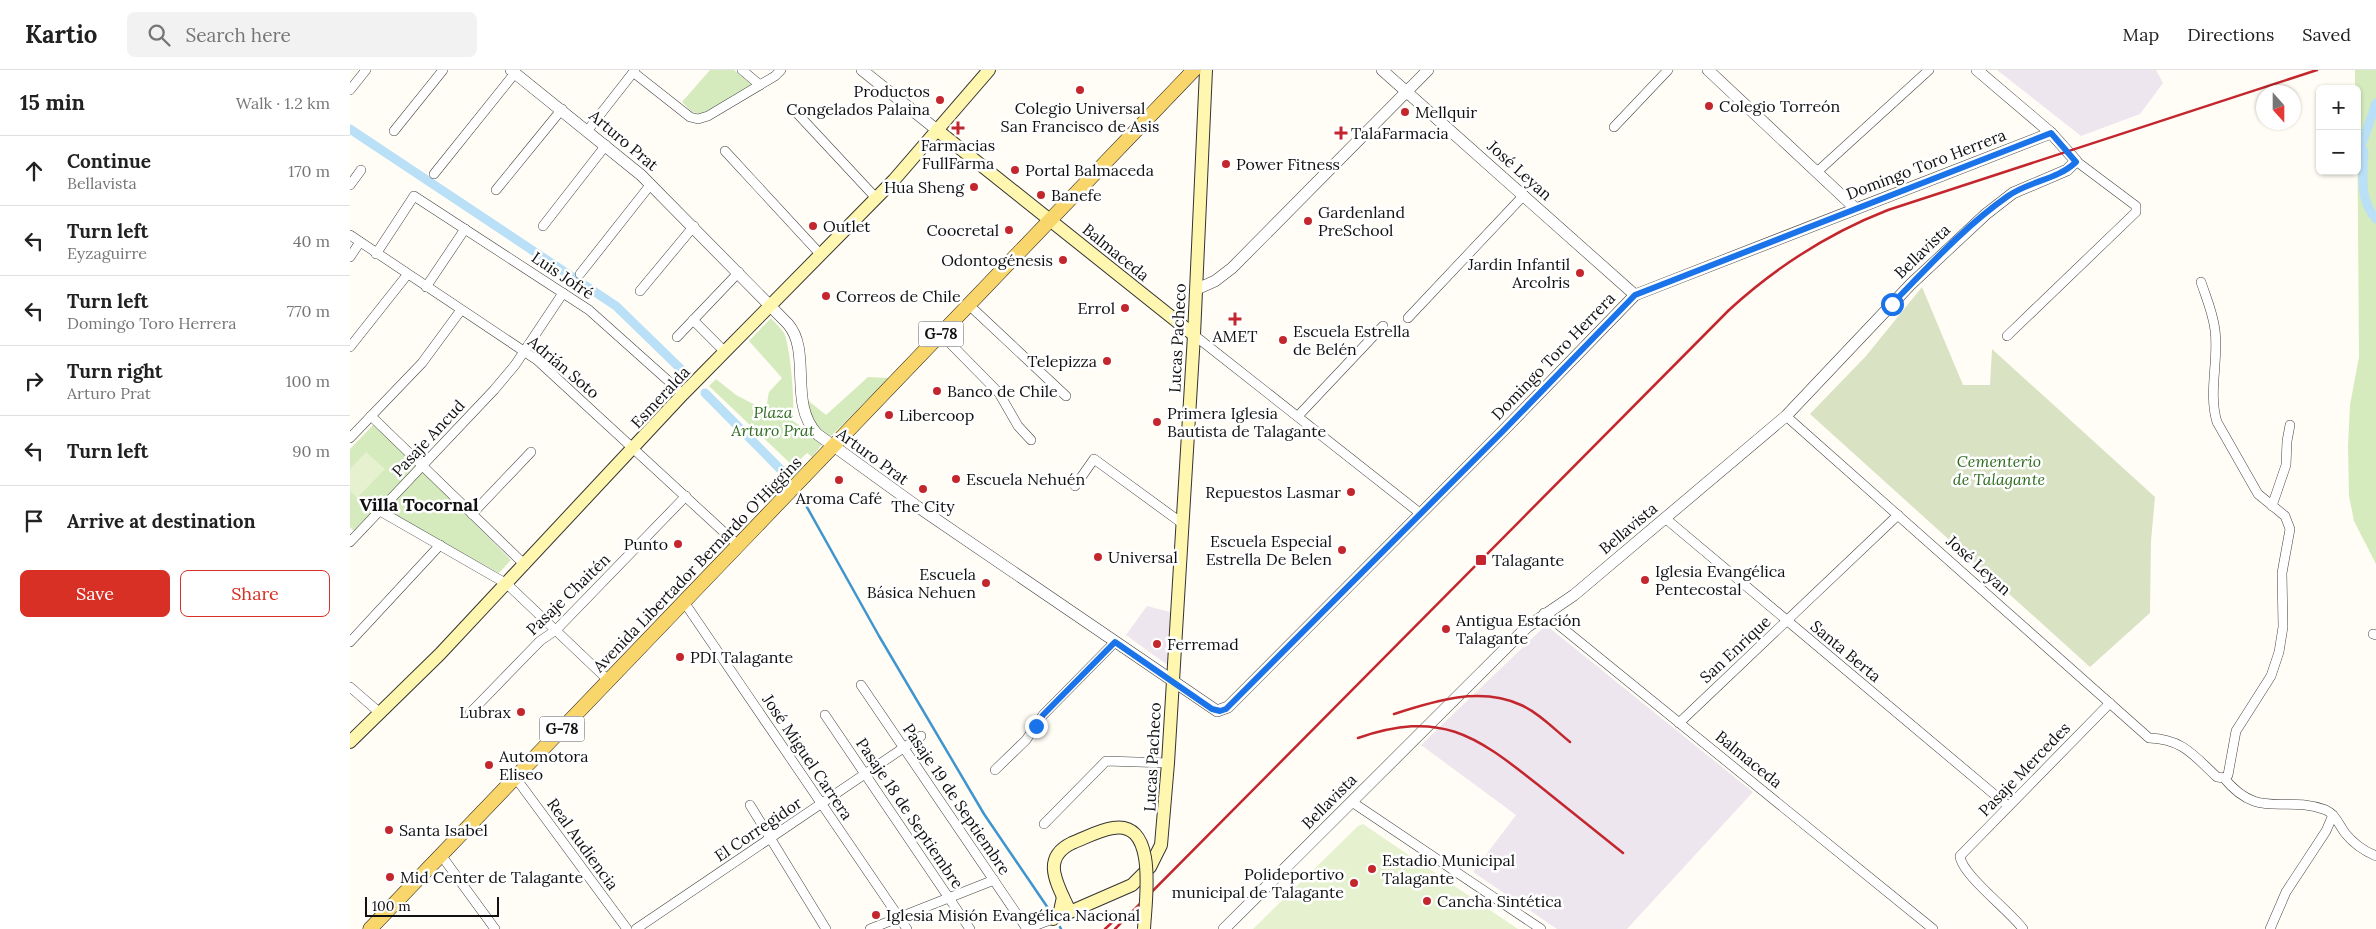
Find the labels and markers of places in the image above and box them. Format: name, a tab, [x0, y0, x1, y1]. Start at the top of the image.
place label: Productos Congelados Palaina	[786, 81, 930, 119]
marker: Colegio Universal San Francisco de Asis	[1074, 84, 1086, 96]
marker: Productos Congelados Palaina	[934, 94, 946, 106]
place label: Colegio Torreón	[1719, 96, 1840, 116]
place label: Colegio Universal San Francisco de Asis	[1001, 98, 1159, 136]
marker: Colegio Torreón	[1703, 100, 1715, 112]
place label: Mellquir	[1415, 102, 1477, 122]
marker: Mellquir	[1399, 106, 1411, 118]
marker: Farmacias FullFarma	[952, 122, 964, 134]
place label: TalaFarmacia	[1351, 123, 1449, 143]
marker: TalaFarmacia	[1335, 127, 1347, 139]
place label: Farmacias FullFarma	[921, 135, 995, 173]
place label: Power Fitness	[1236, 154, 1340, 174]
marker: Power Fitness	[1220, 158, 1232, 170]
place label: Portal Balmaceda	[1025, 160, 1154, 180]
marker: Portal Balmaceda	[1009, 164, 1021, 176]
place label: Hua Sheng	[884, 177, 965, 197]
marker: Hua Sheng	[968, 181, 980, 193]
place label: Banefe	[1051, 185, 1102, 205]
marker: Banefe	[1035, 189, 1047, 201]
place label: Gardenland PreSchool	[1318, 202, 1406, 240]
marker: Gardenland PreSchool	[1302, 215, 1314, 227]
place label: Outlet	[823, 216, 871, 236]
marker: Outlet	[807, 220, 819, 232]
place label: Coocretal	[926, 220, 999, 240]
marker: Coocretal	[1003, 224, 1015, 236]
place label: Odontogénesis	[941, 250, 1053, 270]
marker: Odontogénesis	[1057, 254, 1069, 266]
place label: Jardin Infantil Arcolris	[1467, 254, 1570, 292]
marker: Jardin Infantil Arcolris	[1574, 267, 1586, 279]
place label: Correos de Chile	[836, 286, 961, 306]
marker: Correos de Chile	[820, 290, 832, 302]
place label: Errol	[1078, 298, 1115, 318]
marker: Errol	[1119, 302, 1131, 314]
marker: AMET	[1229, 313, 1241, 325]
place label: Escuela Estrella de Belén	[1293, 321, 1410, 359]
place label: AMET	[1212, 326, 1257, 346]
marker: Escuela Estrella de Belén	[1277, 334, 1289, 346]
place label: Telepizza	[1027, 351, 1097, 371]
marker: Telepizza	[1101, 355, 1113, 367]
place label: Banco de Chile	[947, 381, 1058, 401]
marker: Banco de Chile	[931, 385, 943, 397]
place label: Primera Iglesia Bautista de Talagante	[1167, 403, 1326, 441]
place label: Libercoop	[899, 405, 974, 425]
marker: Libercoop	[883, 409, 895, 421]
marker: Primera Iglesia Bautista de Talagante	[1151, 416, 1163, 428]
place label: Escuela Nehuén	[966, 469, 1085, 489]
marker: Escuela Nehuén	[950, 473, 962, 485]
marker: Aroma Café	[833, 474, 845, 486]
place label: Repuestos Lasmar	[1205, 482, 1341, 502]
marker: The City	[917, 483, 929, 495]
marker: Repuestos Lasmar	[1345, 486, 1357, 498]
place label: Aroma Café	[795, 488, 883, 508]
place label: The City	[891, 496, 955, 516]
place label: Escuela Especial Estrella De Belen	[1206, 531, 1332, 569]
place label: Punto	[624, 534, 668, 554]
marker: Punto	[672, 538, 684, 550]
marker: Escuela Especial Estrella De Belen	[1336, 544, 1348, 556]
place label: Universal	[1108, 547, 1178, 567]
place label: Talagante	[1492, 550, 1565, 570]
marker: Universal	[1092, 551, 1104, 563]
marker: Talagante	[1474, 553, 1488, 567]
place label: Iglesia Evangélica Pentecostal	[1655, 561, 1785, 599]
place label: Escuela Básica Nehuen	[867, 564, 976, 602]
marker: Iglesia Evangélica Pentecostal	[1639, 574, 1651, 586]
marker: Escuela Básica Nehuen	[980, 577, 992, 589]
place label: Antigua Estación Talagante	[1455, 610, 1581, 648]
marker: Antigua Estación Talagante	[1440, 623, 1452, 635]
place label: Ferremad	[1167, 634, 1239, 654]
marker: Ferremad	[1151, 638, 1163, 650]
place label: PDI Talagante	[690, 647, 794, 667]
marker: PDI Talagante	[674, 651, 686, 663]
place label: Lubrax	[459, 702, 512, 722]
marker: Lubrax	[515, 706, 527, 718]
place label: Automotora Eliseo	[498, 746, 588, 784]
marker: Automotora Eliseo	[483, 759, 495, 771]
place label: Santa Isabel	[399, 820, 488, 840]
marker: Santa Isabel	[383, 824, 395, 836]
place label: Estadio Municipal Talagante	[1382, 850, 1515, 888]
marker: Estadio Municipal Talagante	[1366, 863, 1378, 875]
place label: Polideportivo municipal de Talagante	[1172, 864, 1344, 902]
place label: Mid Center de Talagante	[400, 867, 583, 887]
marker: Mid Center de Talagante	[384, 871, 396, 883]
marker: Polideportivo municipal de Talagante	[1348, 877, 1360, 889]
place label: Cancha Sintética	[1437, 891, 1562, 911]
marker: Cancha Sintética	[1421, 895, 1433, 907]
place label: Iglesia Misión Evangélica Nacional	[886, 905, 1140, 925]
marker: Iglesia Misión Evangélica Nacional	[870, 909, 882, 921]

